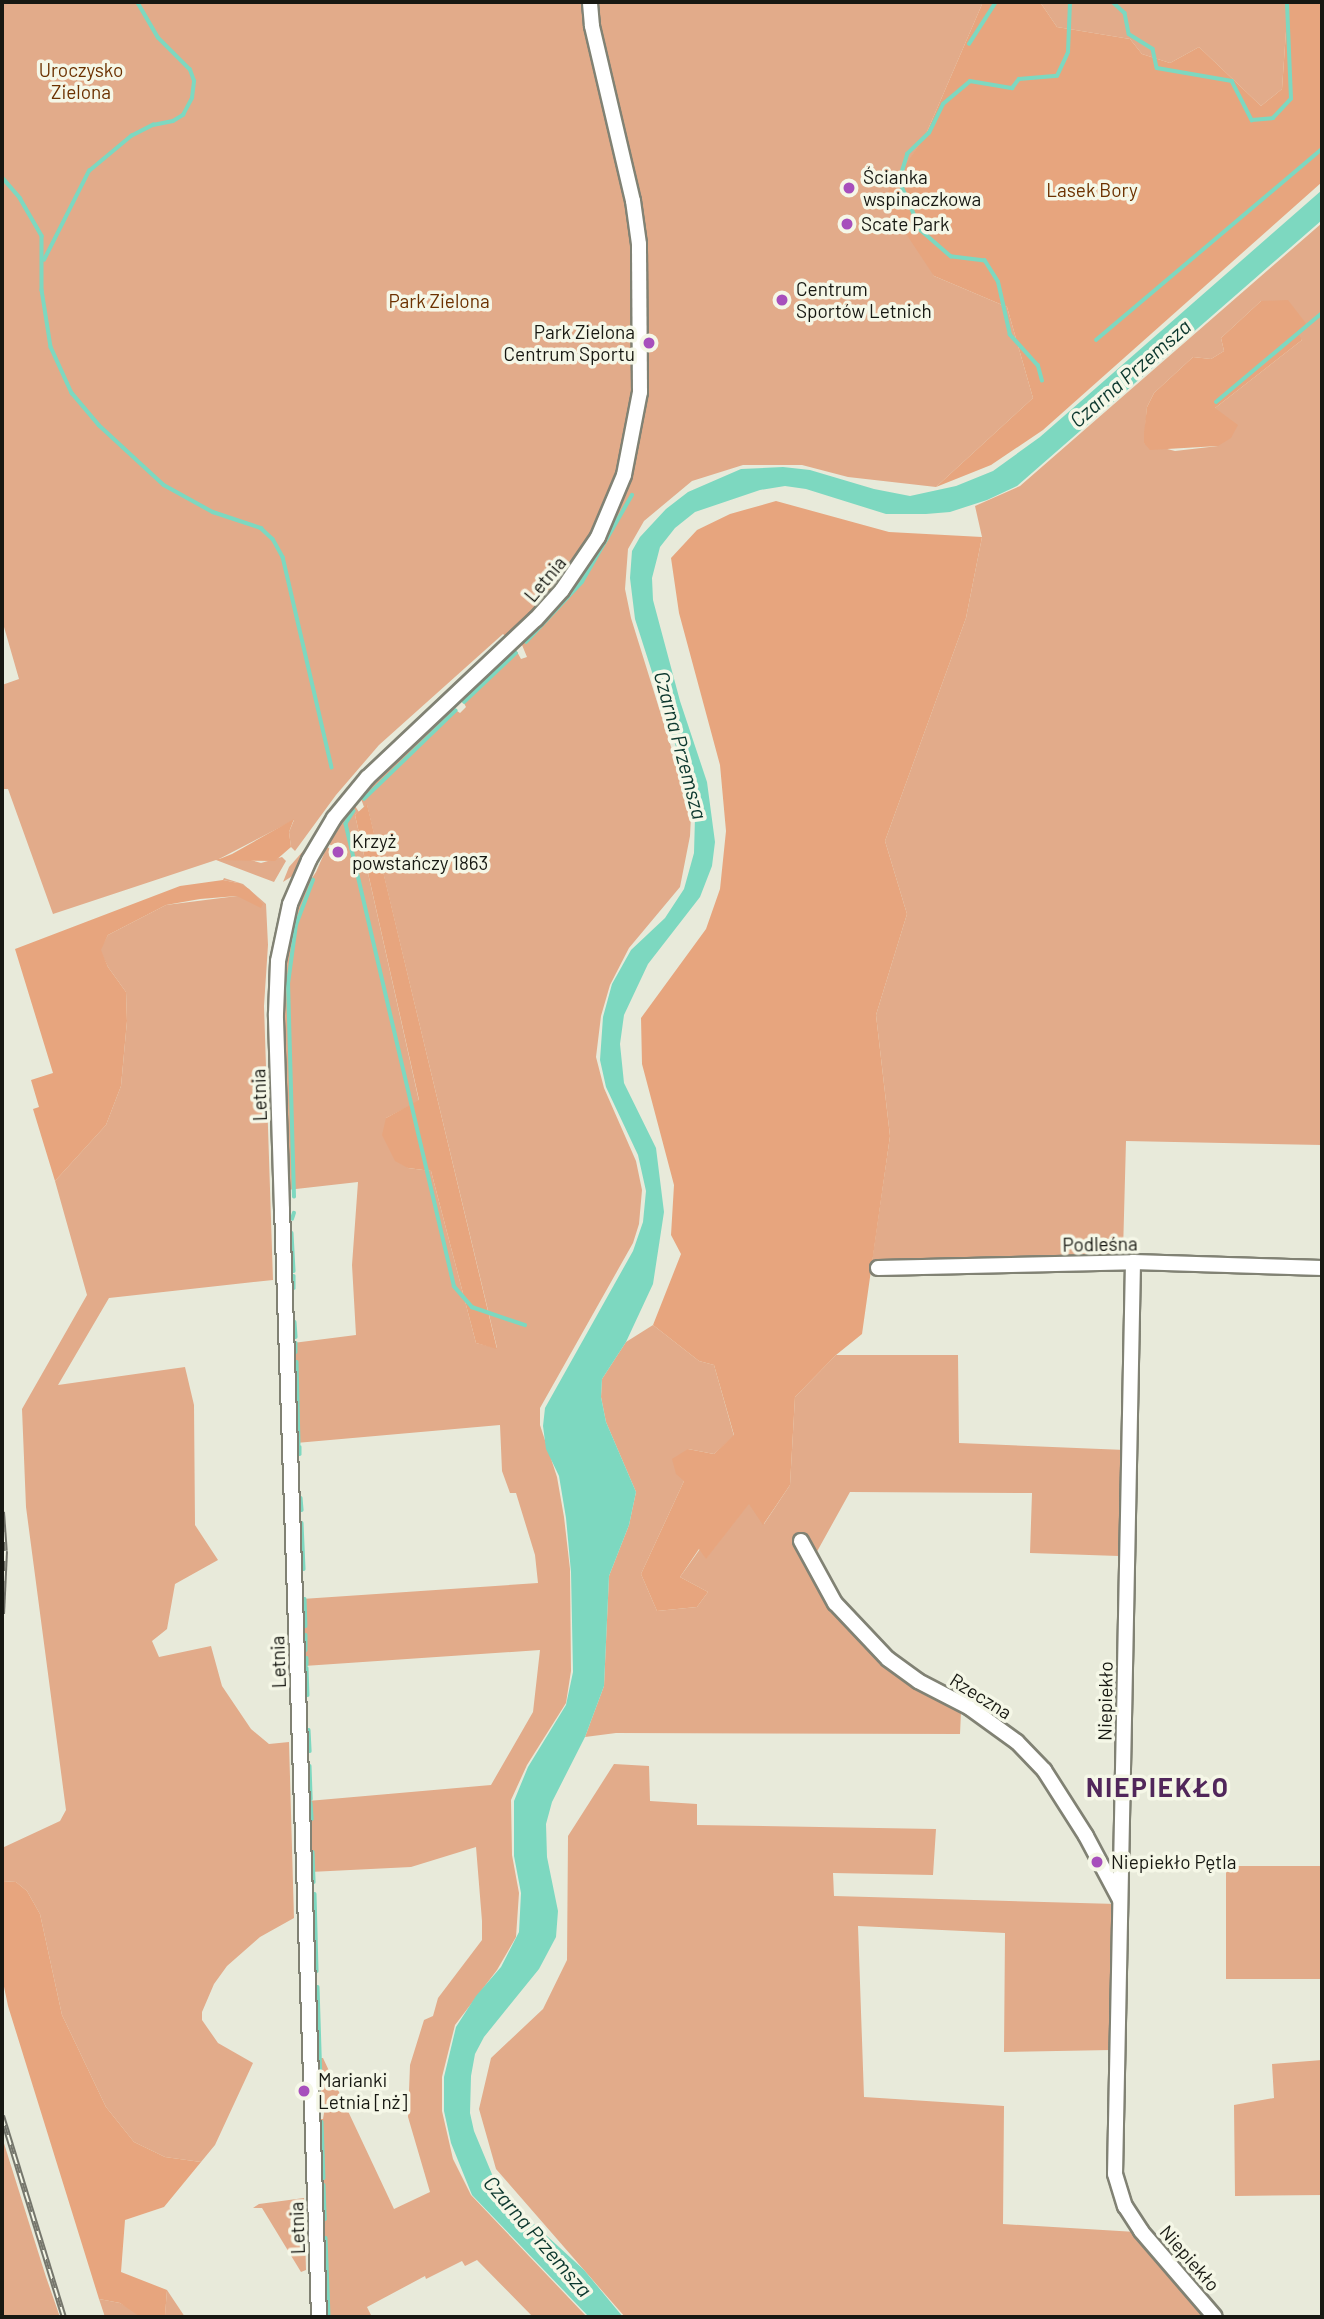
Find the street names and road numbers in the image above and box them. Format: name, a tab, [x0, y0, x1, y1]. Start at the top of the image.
street label: Letnia	[519, 552, 571, 606]
street label: Letnia	[247, 1068, 271, 1122]
street label: Podleśna	[1062, 1232, 1138, 1256]
street label: Letnia	[266, 1635, 290, 1689]
street label: Niepiekło	[1093, 1661, 1117, 1741]
street label: Rzeczna	[946, 1668, 1016, 1724]
street label: Letnia	[285, 2201, 309, 2255]
street label: Niepiekło	[1155, 2220, 1225, 2296]

